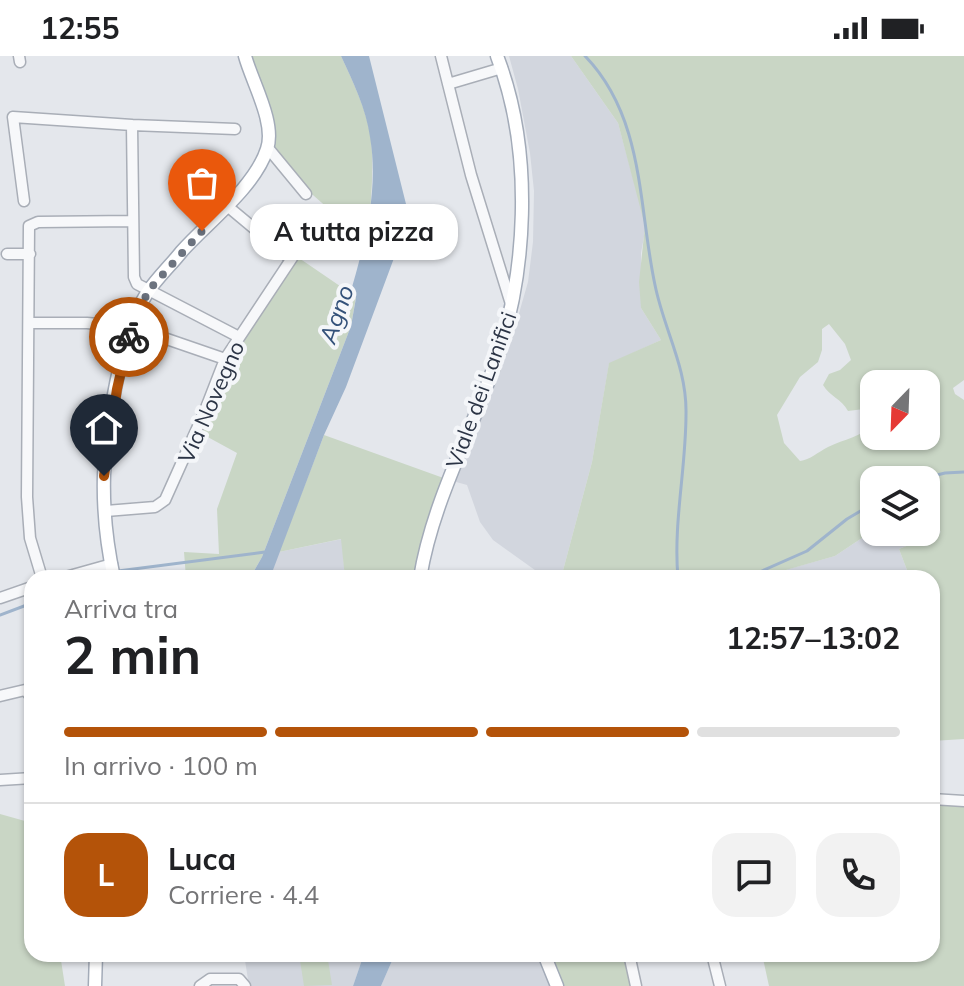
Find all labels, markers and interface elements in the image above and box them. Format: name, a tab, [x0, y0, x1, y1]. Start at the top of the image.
text: 12:55	[40, 9, 119, 47]
pin	[168, 149, 236, 231]
icon: bag	[180, 161, 224, 205]
callout: A tutta pizza	[250, 203, 458, 259]
text: A tutta pizza	[274, 215, 434, 248]
water label: Agno	[312, 281, 360, 348]
courier	[89, 297, 169, 377]
street label: Viale dei Lanifici	[440, 308, 522, 472]
icon: bike	[107, 315, 151, 359]
street label: Via Novegno	[172, 337, 250, 467]
north arrow	[860, 370, 940, 450]
map controls	[860, 370, 940, 546]
pin	[70, 394, 138, 476]
icon: home	[82, 406, 126, 450]
button: layers	[860, 466, 940, 546]
text: Arriva tra	[64, 592, 178, 625]
text: 12:57–13:02	[726, 619, 900, 657]
text: 2 min	[64, 622, 201, 687]
text: In arrivo · 100 m	[64, 749, 258, 782]
button: chat	[712, 833, 796, 917]
button: phone	[816, 833, 900, 917]
text: Luca	[168, 840, 236, 878]
text: L	[98, 856, 114, 894]
text: Corriere · 4.4	[168, 878, 319, 911]

